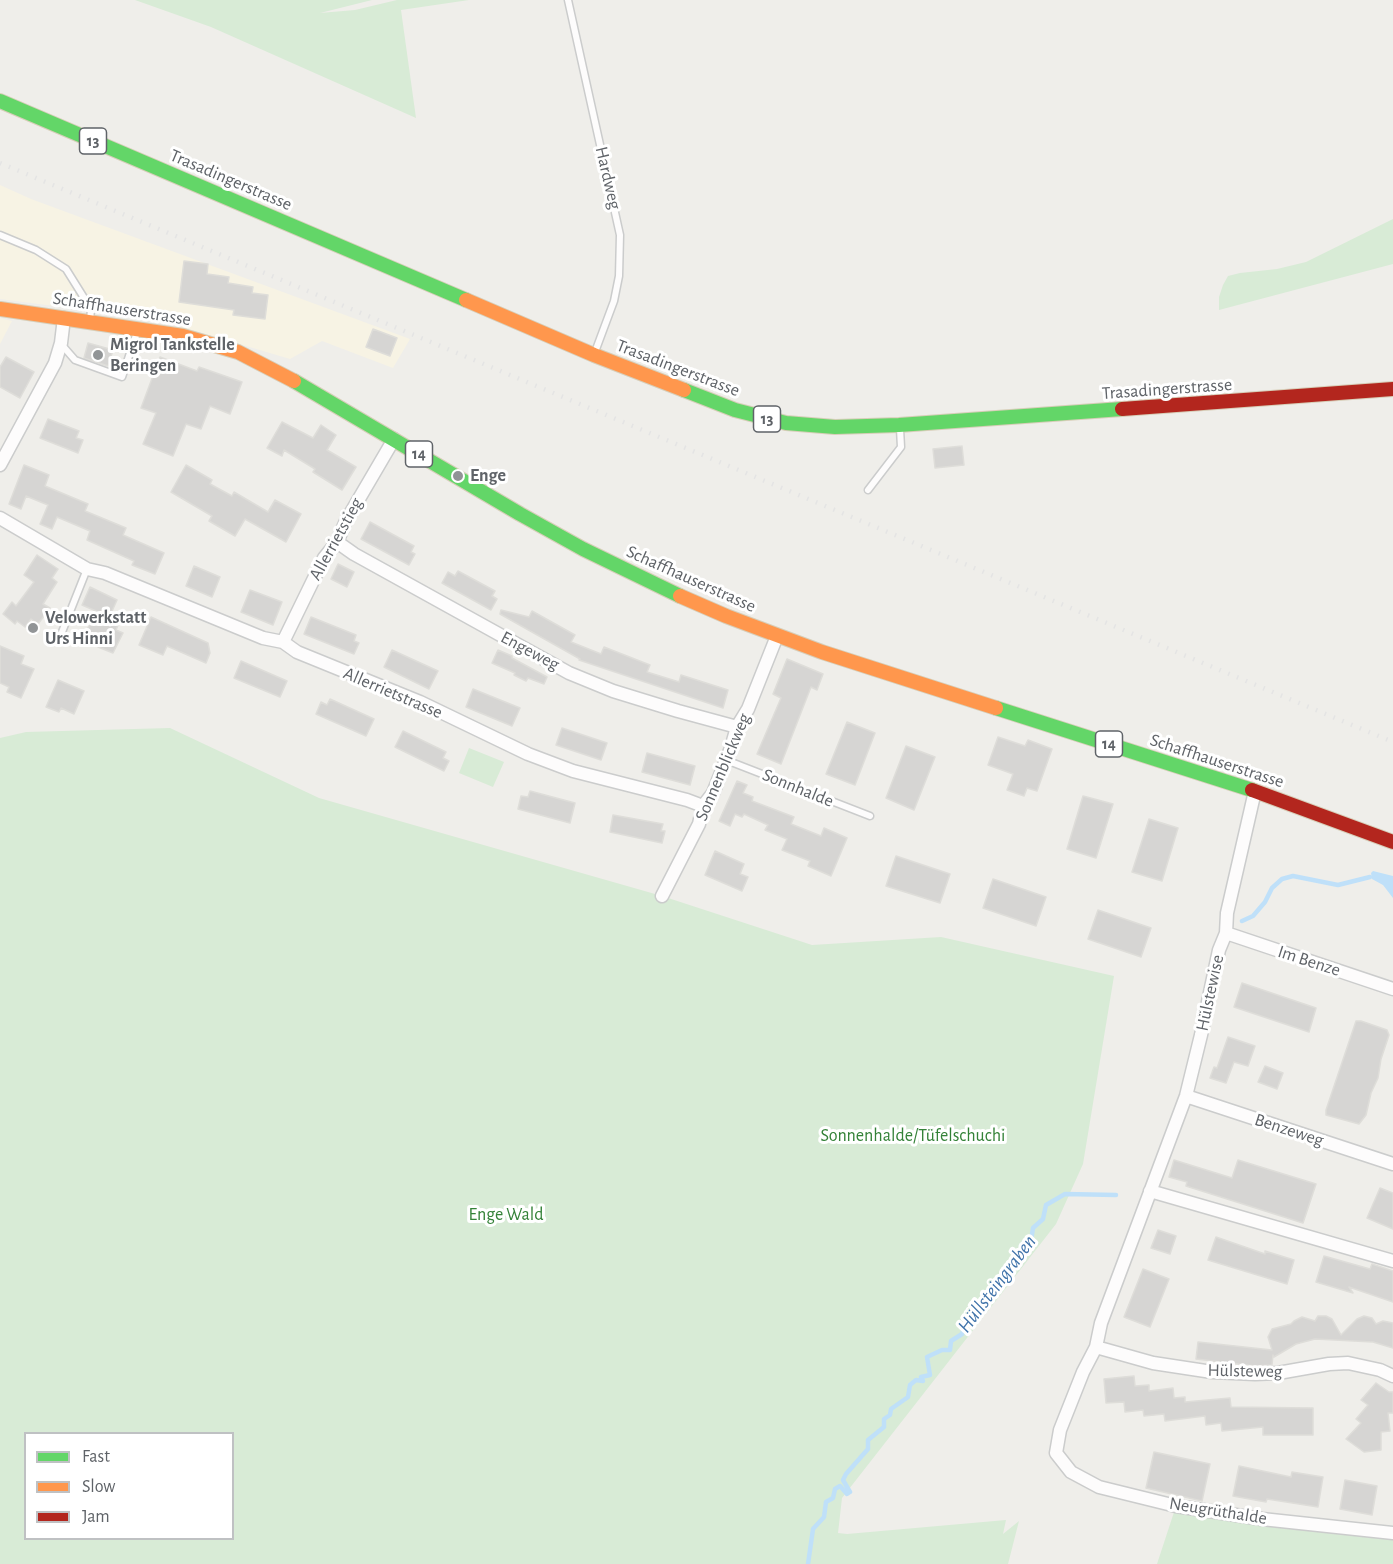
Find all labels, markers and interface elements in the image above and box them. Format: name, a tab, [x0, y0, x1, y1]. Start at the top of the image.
road number: 13	[80, 128, 106, 154]
street label: Hardweg	[590, 144, 626, 212]
street label: Trasadingerstrasse	[167, 145, 295, 215]
street label: Schaffhauserstrasse	[51, 287, 193, 331]
place label: Migrol Tankstelle Beringen	[110, 334, 235, 376]
street label: Trasadingerstrasse	[613, 335, 743, 401]
marker: Migrol Tankstelle Beringen	[91, 348, 105, 362]
street label: Trasadingerstrasse	[1101, 374, 1233, 404]
road number: 13	[754, 406, 780, 432]
road number: 14	[406, 441, 432, 467]
place label: Enge	[470, 465, 506, 487]
marker: Enge	[451, 469, 465, 483]
street label: Allerrietstieg	[304, 494, 368, 584]
street label: Schaffhauserstrasse	[623, 541, 759, 617]
place label: Velowerkstatt Urs Hinni	[45, 607, 146, 650]
marker: Velowerkstatt Urs Hinni	[26, 621, 40, 635]
street label: Engeweg	[497, 627, 563, 675]
street label: Allerrietstrasse	[340, 662, 446, 724]
street label: Sonnenblickweg	[691, 710, 755, 824]
street label: Schaffhauserstrasse	[1147, 729, 1287, 793]
road number: 14	[1096, 731, 1122, 757]
street label: Sonnhalde	[759, 764, 837, 812]
street label: Im Benze	[1275, 941, 1343, 981]
street label: Hülstewise	[1191, 953, 1229, 1033]
street label: Benzeweg	[1252, 1109, 1326, 1151]
park label: Sonnenhalde/Tüfelschuchi	[821, 1125, 1005, 1147]
park label: Enge Wald	[468, 1204, 544, 1226]
water label: Hüllsteingraben	[953, 1230, 1041, 1338]
street label: Hülsteweg	[1207, 1360, 1283, 1382]
legend	[24, 1432, 234, 1540]
text: Fast	[82, 1448, 110, 1466]
text: Slow	[82, 1478, 115, 1496]
street label: Neugrüthalde	[1168, 1493, 1268, 1529]
text: Jam	[82, 1508, 110, 1526]

